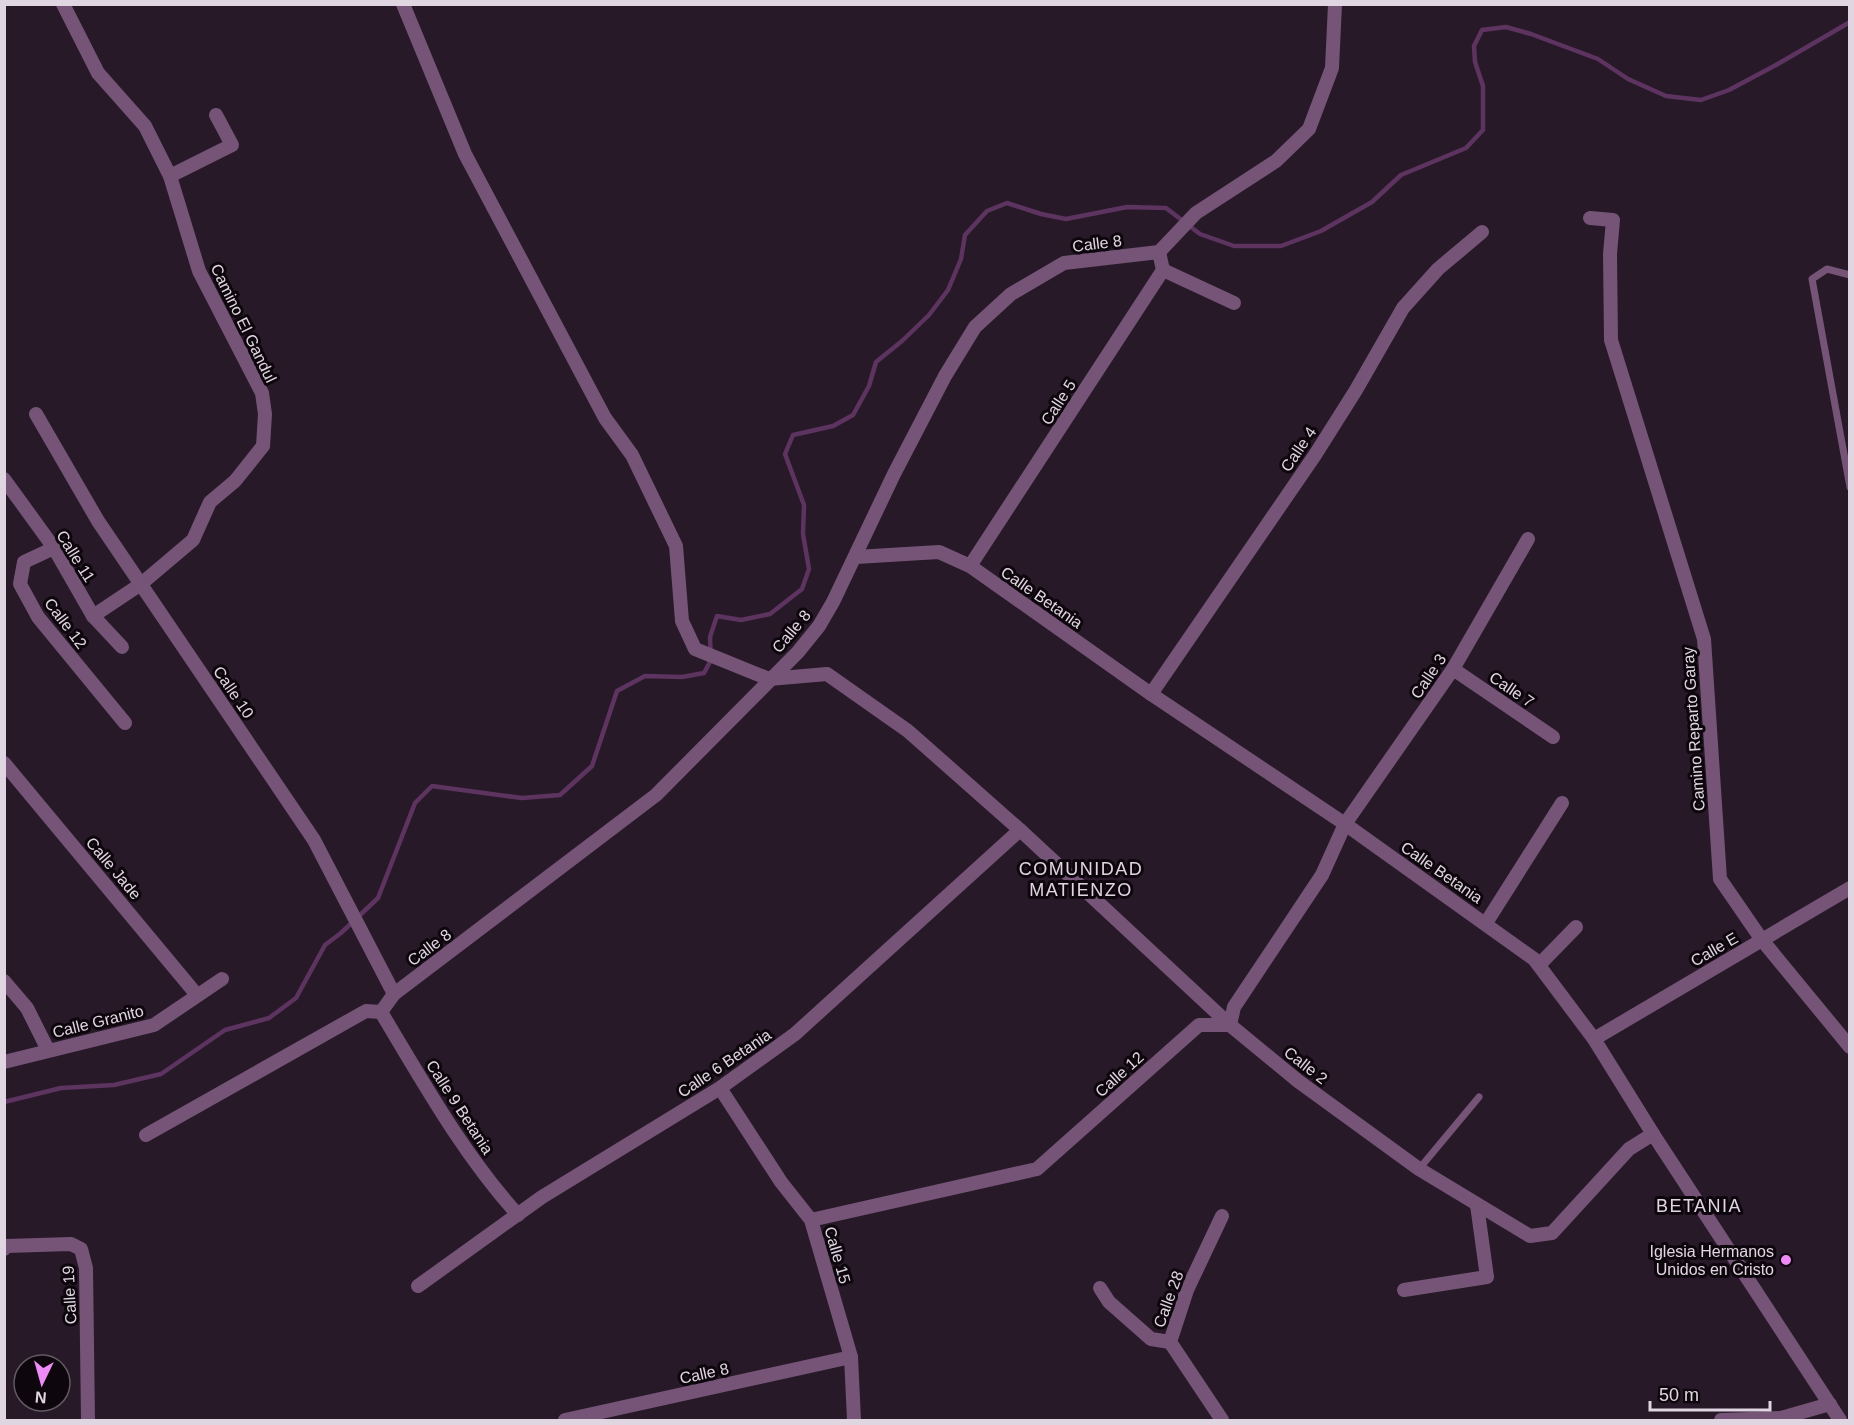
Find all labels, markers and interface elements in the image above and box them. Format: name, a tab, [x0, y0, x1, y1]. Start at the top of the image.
street label: Calle 8	[1071, 232, 1123, 255]
street label: Camino El Gandul	[207, 261, 280, 385]
street label: Calle 5	[1038, 377, 1079, 428]
street label: Calle 4	[1277, 424, 1319, 475]
street label: Calle 11	[53, 527, 98, 585]
street label: Calle Betania	[998, 563, 1086, 632]
street label: Calle 12	[41, 595, 90, 652]
street label: Calle 8	[769, 607, 814, 656]
street label: Camino Reparto Garay	[1679, 646, 1708, 812]
street label: Calle 3	[1407, 651, 1449, 702]
street label: Calle 10	[210, 663, 257, 721]
street label: Calle 7	[1486, 668, 1537, 710]
street label: Calle Jade	[83, 834, 144, 903]
street label: Calle Betania	[1398, 838, 1486, 907]
district label: COMUNIDAD MATIENZO	[1019, 859, 1143, 900]
street label: Calle 8	[404, 926, 454, 969]
street label: Calle E	[1688, 929, 1741, 970]
street label: Calle Granito	[51, 1002, 146, 1041]
street label: Calle 6 Betania	[675, 1026, 774, 1101]
street label: Calle 2	[1281, 1043, 1331, 1087]
street label: Calle 12	[1092, 1048, 1147, 1100]
street label: Calle 9 Betania	[423, 1057, 496, 1157]
district label: BETANIA	[1656, 1196, 1742, 1216]
street label: Calle 15	[821, 1225, 854, 1286]
place label: Iglesia Hermanos Unidos en Cristo	[1650, 1243, 1774, 1278]
marker: Iglesia Hermanos Unidos en Cristo	[1779, 1253, 1793, 1267]
street label: Calle 19	[59, 1265, 80, 1325]
street label: Calle 28	[1150, 1269, 1187, 1330]
north arrow	[12, 1353, 72, 1413]
street label: Calle 8	[678, 1360, 730, 1387]
scale bar	[1650, 1374, 1770, 1412]
text: 50 m	[1659, 1385, 1699, 1405]
text: N	[34, 1388, 47, 1406]

